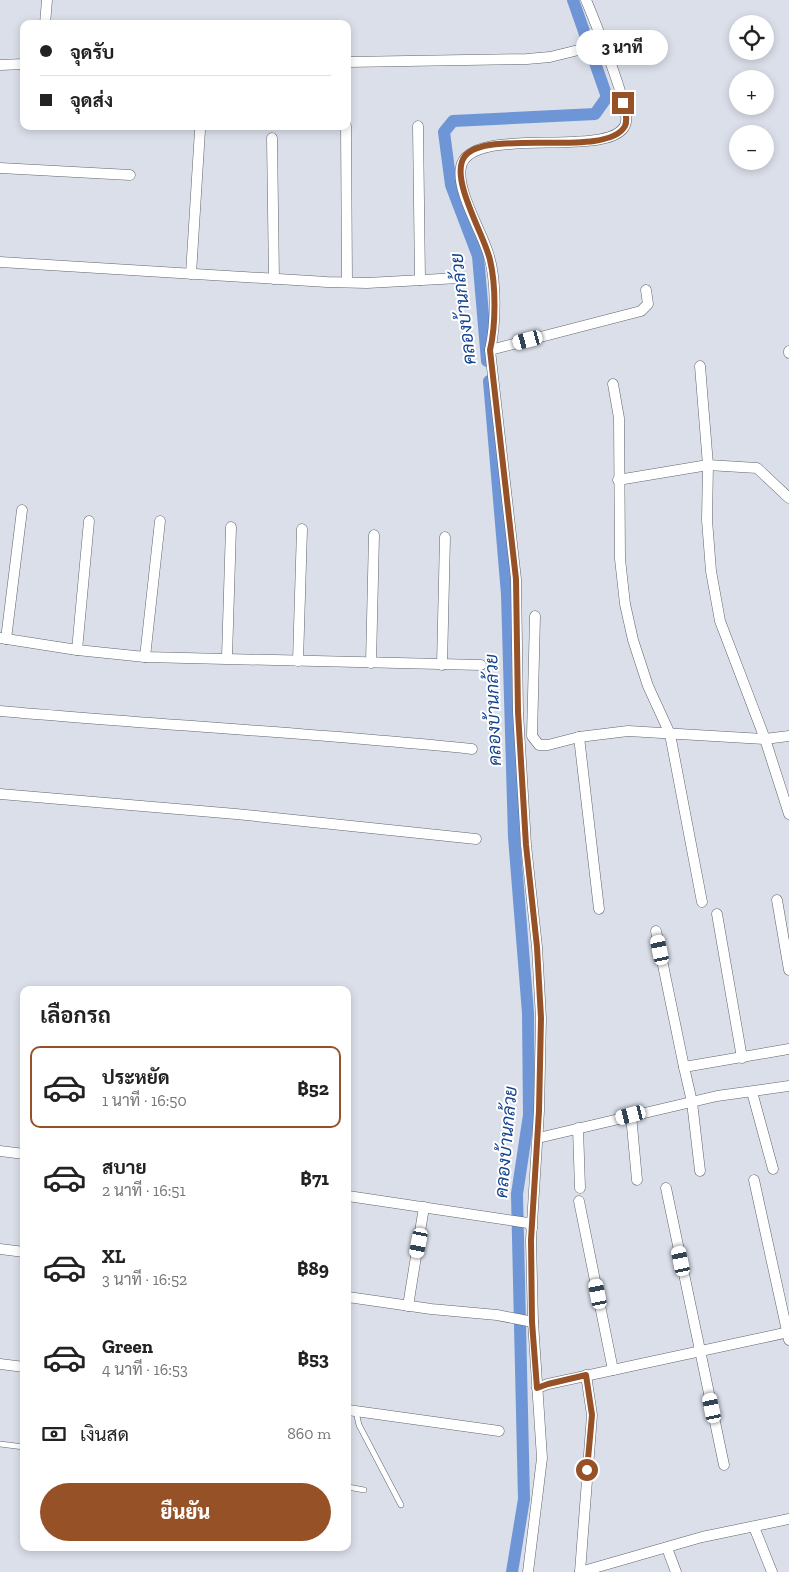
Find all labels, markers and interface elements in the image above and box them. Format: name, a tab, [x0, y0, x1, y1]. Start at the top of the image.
map controls	[729, 15, 774, 170]
button: locate	[729, 15, 774, 60]
callout: 3 นาที	[577, 31, 669, 66]
text: 3 นาที	[601, 38, 643, 57]
text: จุดรับ	[70, 41, 114, 64]
button: +	[729, 70, 774, 115]
text: จุดส่ง	[70, 89, 113, 112]
route end	[612, 92, 634, 114]
button: −	[729, 125, 774, 170]
water label: คลองบ้านกล้วย	[444, 252, 481, 366]
car	[511, 329, 544, 351]
water label: คลองบ้านกล้วย	[479, 654, 506, 766]
car	[649, 934, 670, 966]
text: เลือกรถ	[40, 1002, 111, 1029]
icon: car	[42, 1065, 87, 1110]
text: ประหยัด	[102, 1066, 170, 1089]
text: ฿52	[297, 1077, 329, 1100]
water label: คลองบ้านกล้วย	[489, 1085, 522, 1199]
text: 1 นาที · 16:50	[102, 1091, 187, 1110]
car	[614, 1104, 647, 1126]
icon: car	[42, 1155, 87, 1200]
text: สบาย	[102, 1156, 147, 1179]
text: ฿71	[300, 1167, 329, 1190]
text: 2 นาที · 16:51	[102, 1181, 186, 1200]
car	[408, 1227, 429, 1259]
icon: car	[42, 1245, 87, 1290]
text: XL	[102, 1245, 125, 1268]
car	[670, 1245, 691, 1277]
text: ฿89	[297, 1257, 329, 1280]
text: 3 นาที · 16:52	[102, 1270, 187, 1289]
car	[587, 1278, 608, 1310]
icon: car	[42, 1335, 87, 1380]
text: Green	[102, 1335, 153, 1358]
text: ฿53	[297, 1347, 329, 1370]
text: 4 นาที · 16:53	[102, 1360, 188, 1379]
car	[701, 1392, 722, 1424]
icon: cash	[40, 1420, 68, 1448]
text: เงินสด	[80, 1423, 129, 1446]
text: 860 m	[287, 1424, 331, 1443]
route start	[576, 1459, 598, 1481]
button: ยืนยัน	[40, 1483, 331, 1541]

